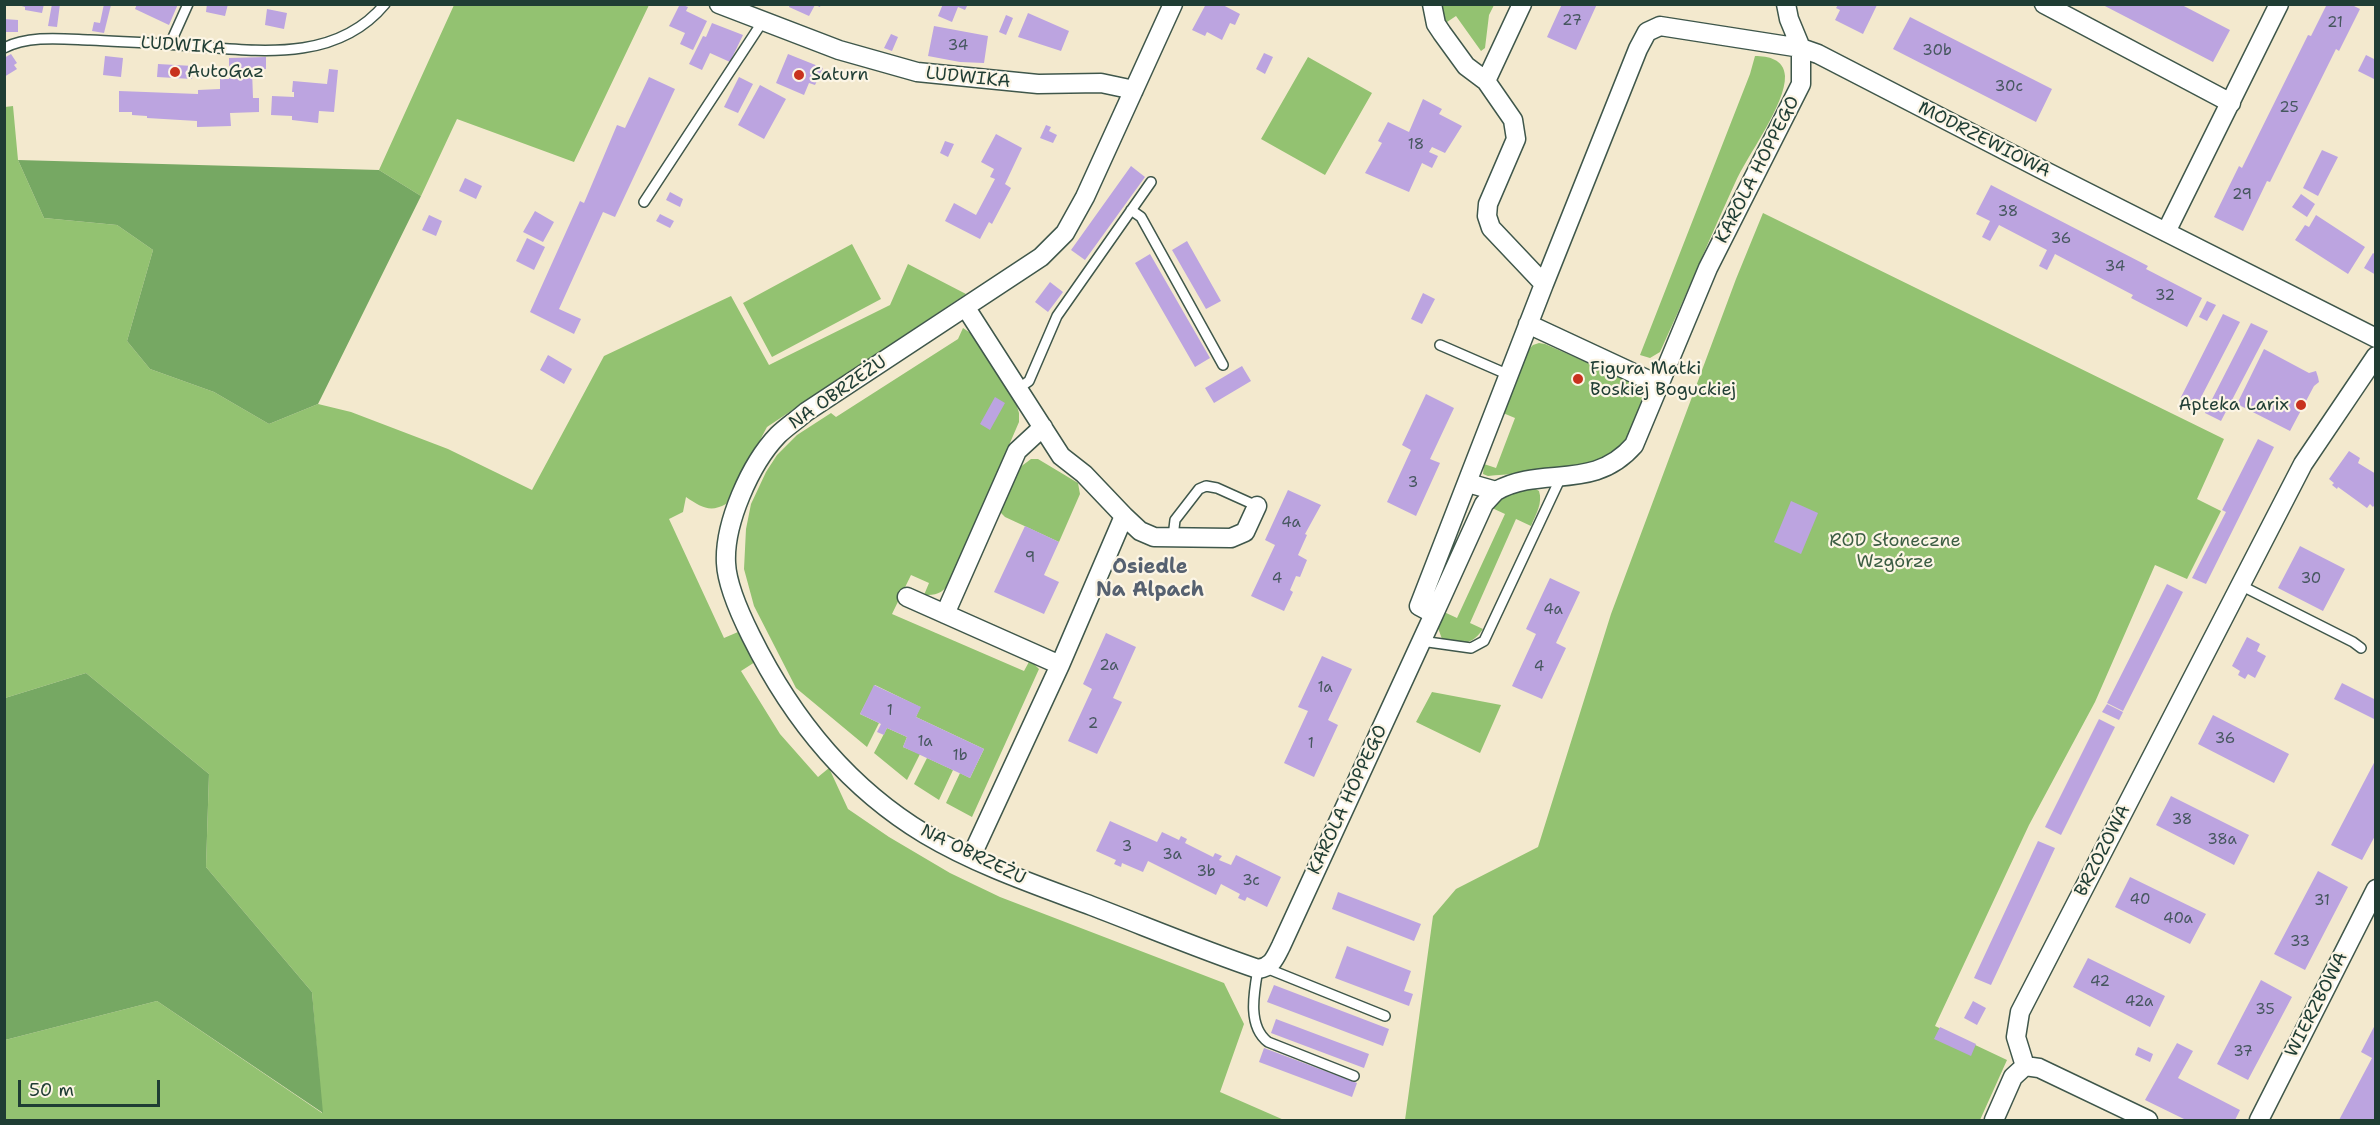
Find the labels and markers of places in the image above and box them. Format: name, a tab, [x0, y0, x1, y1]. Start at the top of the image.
place label: AutoGaz	[187, 61, 264, 83]
place label: Saturn	[811, 64, 868, 86]
marker: AutoGaz	[168, 65, 182, 79]
marker: Saturn	[792, 68, 806, 82]
place label: Figura Matki Boskiej Boguckiej	[1590, 358, 1736, 400]
marker: Figura Matki Boskiej Boguckiej	[1571, 372, 1585, 386]
place label: Apteka Larix	[2178, 394, 2289, 416]
marker: Apteka Larix	[2294, 398, 2308, 412]

